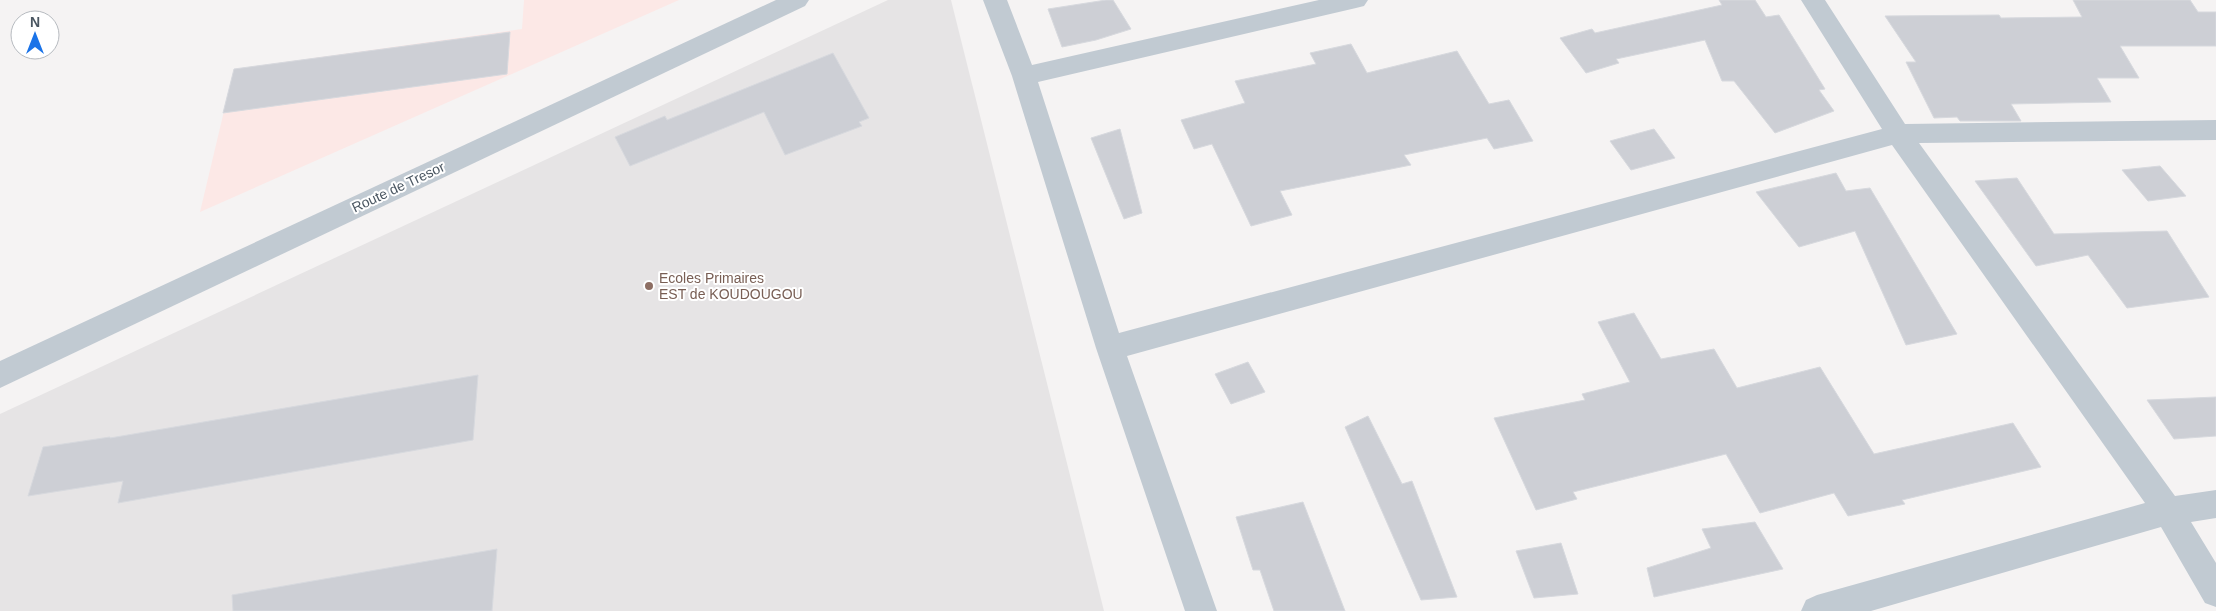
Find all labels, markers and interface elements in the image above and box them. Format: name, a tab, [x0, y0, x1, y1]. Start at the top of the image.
north arrow	[10, 10, 60, 60]
text: N	[30, 14, 40, 30]
street label: Route de Tresor	[349, 158, 447, 215]
place label: Ecoles Primaires EST de KOUDOUGOU	[659, 270, 803, 302]
marker: Ecoles Primaires EST de KOUDOUGOU	[643, 280, 655, 292]

